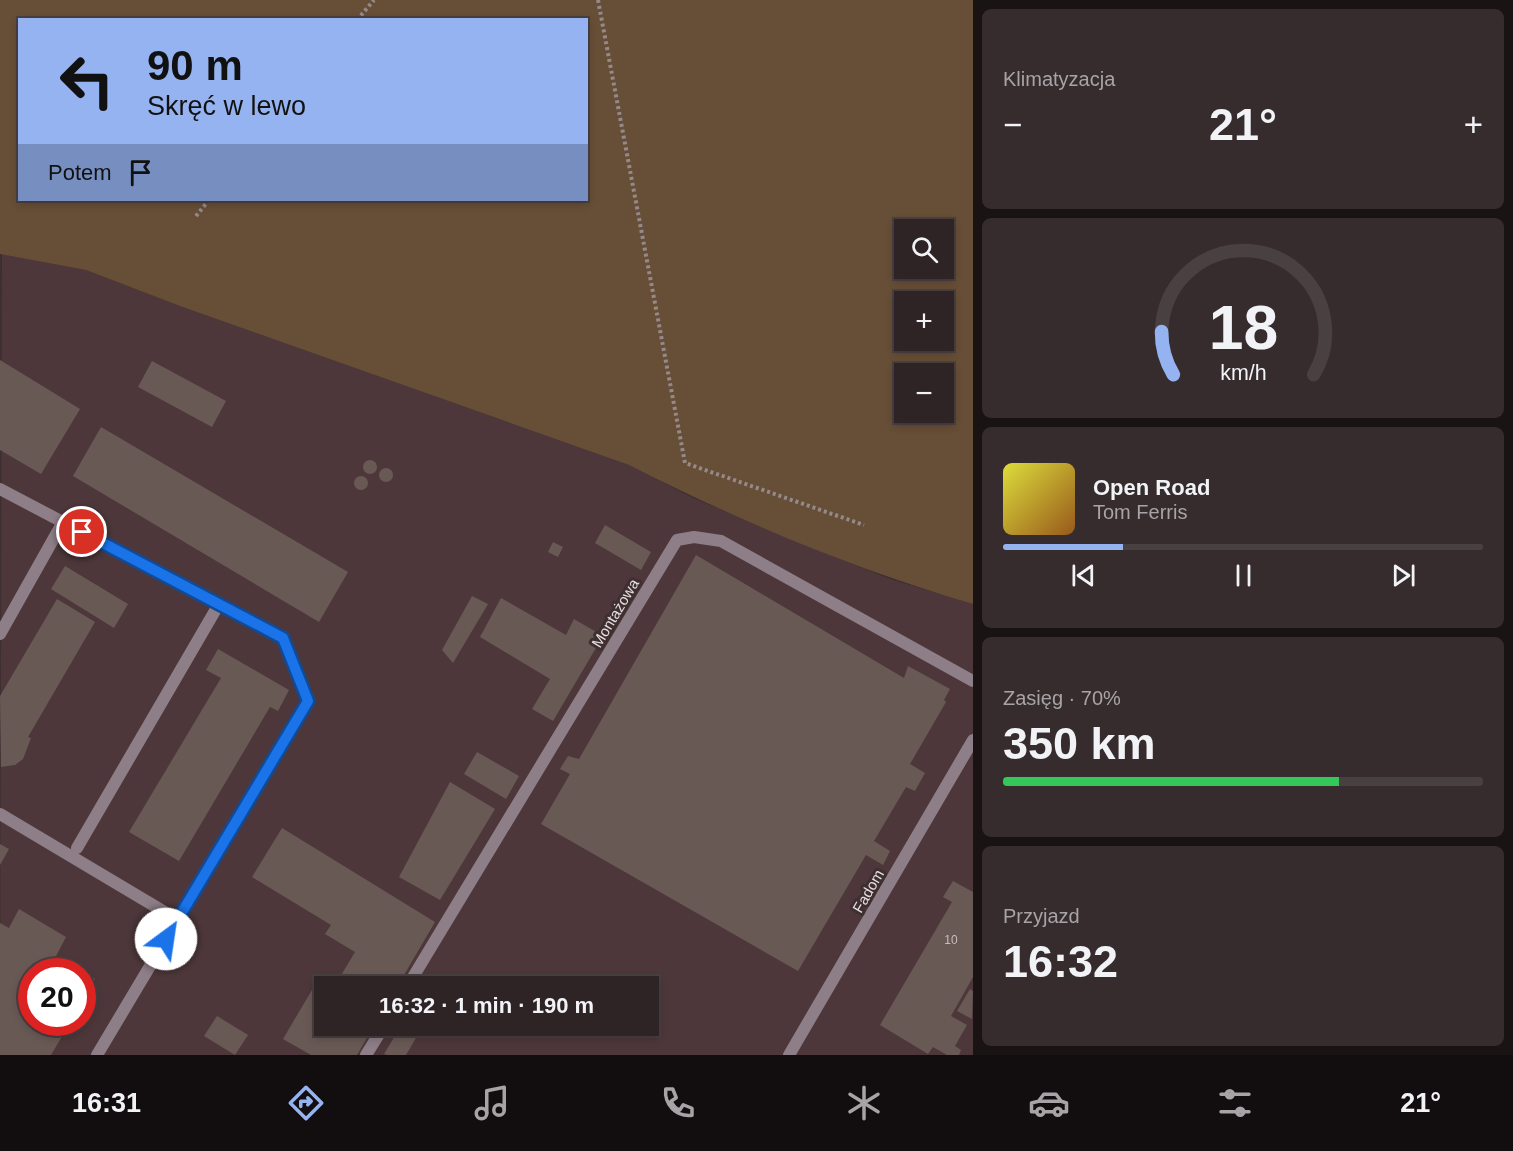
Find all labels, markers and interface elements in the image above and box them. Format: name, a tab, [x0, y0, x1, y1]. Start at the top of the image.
icon: left	[48, 42, 126, 120]
text: 90 m	[147, 42, 243, 89]
text: Klimatyzacja	[1003, 68, 1115, 90]
text: Skręć w lewo	[147, 91, 306, 121]
text: 21°	[1209, 99, 1277, 150]
text: −	[1003, 106, 1022, 143]
text: +	[1464, 106, 1483, 143]
icon: arrive	[124, 156, 157, 189]
text: Potem	[48, 160, 112, 185]
map controls	[894, 219, 954, 423]
button: search	[894, 219, 954, 279]
button: +	[894, 291, 954, 351]
text: 18	[1208, 293, 1278, 362]
text: km/h	[1220, 362, 1266, 386]
button: −	[894, 363, 954, 423]
text: Open Road	[1093, 475, 1210, 500]
text: Tom Ferris	[1093, 501, 1187, 523]
pin	[56, 506, 107, 557]
icon: arrive	[65, 515, 98, 548]
icon: previous	[1067, 559, 1100, 592]
icon: pause	[1227, 559, 1260, 592]
icon: next	[1387, 559, 1420, 592]
street label: Montażowa	[588, 575, 642, 650]
text: Zasięg · 70%	[1003, 687, 1121, 709]
text: 350 km	[1003, 718, 1156, 769]
street label: Fadom	[849, 867, 887, 915]
text: Przyjazd	[1003, 905, 1080, 927]
position arrow	[134, 907, 198, 971]
house number: 10	[944, 933, 958, 947]
text: 16:32	[1003, 936, 1118, 987]
speed limit sign: 20	[18, 958, 96, 1036]
text: 16:32 · 1 min · 190 m	[379, 993, 594, 1018]
icon: directions	[285, 1082, 327, 1124]
icon: music	[471, 1082, 513, 1124]
icon: phone	[657, 1082, 699, 1124]
icon: climate	[843, 1082, 885, 1124]
icon: car	[1028, 1082, 1070, 1124]
icon: filters	[1214, 1082, 1256, 1124]
text: 16:31	[72, 1088, 141, 1118]
text: 21°	[1400, 1088, 1441, 1118]

